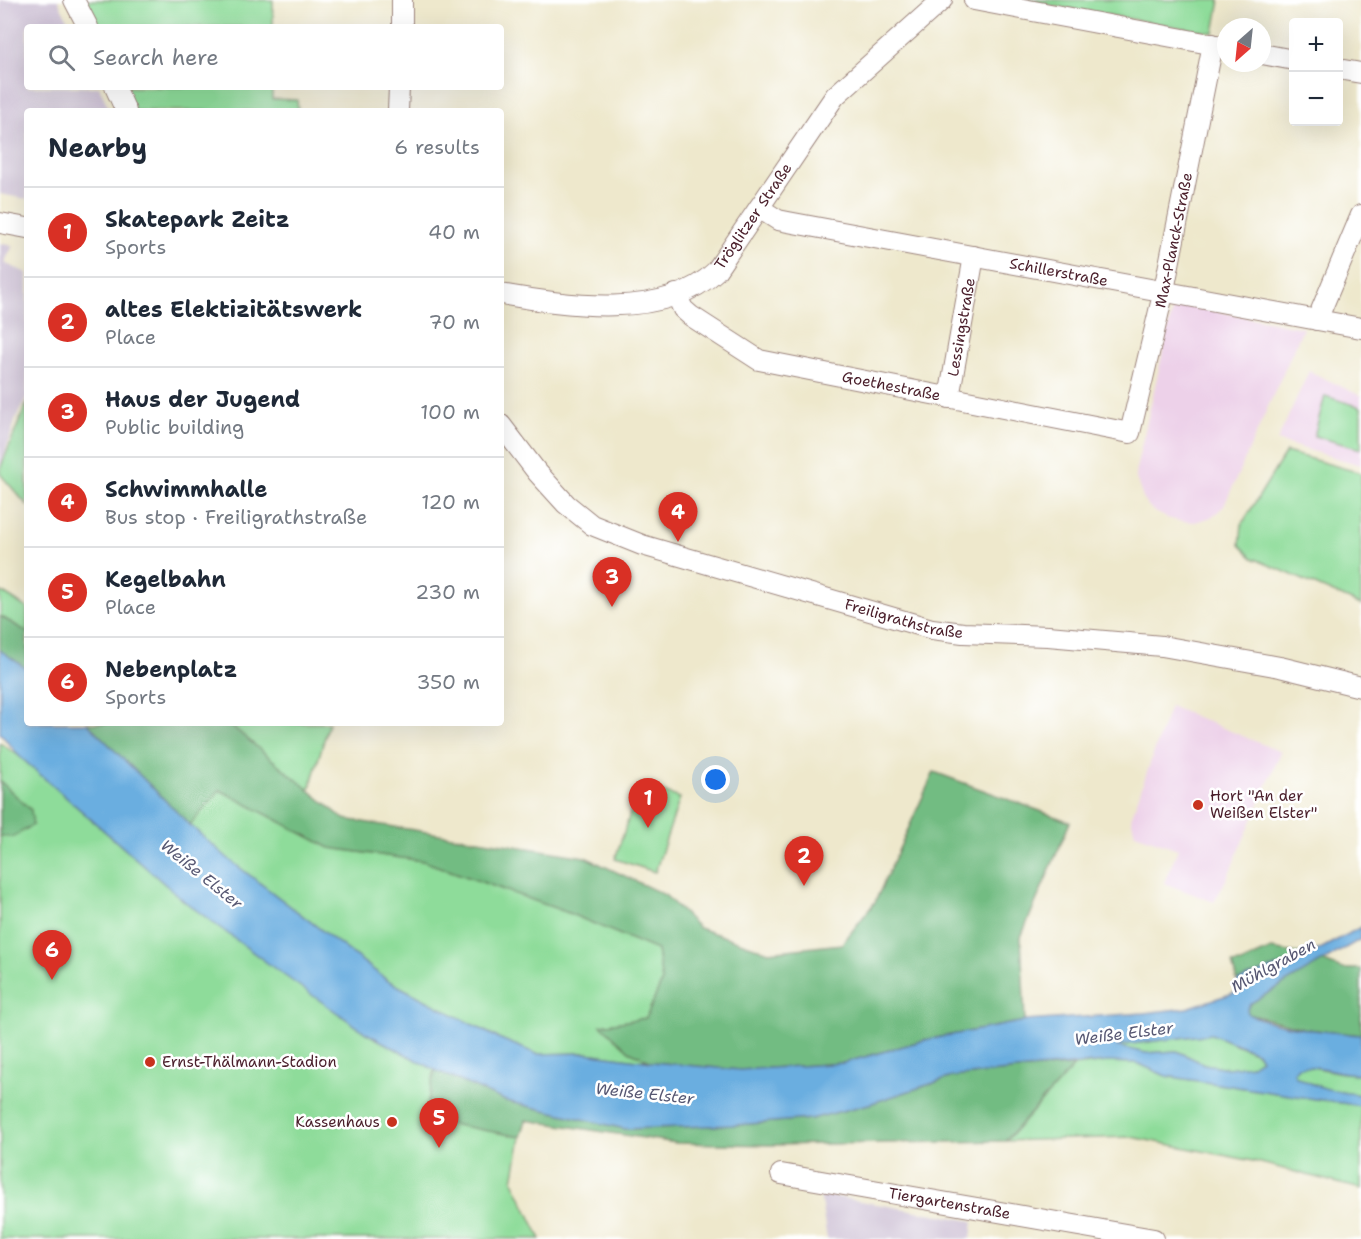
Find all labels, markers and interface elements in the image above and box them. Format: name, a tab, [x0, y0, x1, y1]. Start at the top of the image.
north arrow	[1217, 18, 1271, 72]
map controls	[1289, 18, 1343, 126]
button: +	[1289, 18, 1343, 72]
search box	[24, 24, 504, 90]
icon: search	[45, 41, 78, 74]
text: Search here	[93, 43, 219, 72]
button: −	[1289, 72, 1343, 126]
text: Nearby	[48, 130, 147, 165]
text: 6 results	[394, 134, 480, 160]
street label: Tröglitzer Straße	[710, 159, 797, 274]
street label: Max-Planck-Straße	[1150, 171, 1197, 310]
text: Skatepark Zeitz	[105, 205, 290, 234]
text: 1	[63, 219, 72, 245]
text: 40 m	[428, 219, 480, 245]
text: Sports	[105, 234, 166, 260]
street label: Schillerstraße	[1008, 253, 1110, 291]
street label: Lessingstraße	[943, 276, 980, 378]
text: altes Elektizitätswerk	[105, 295, 362, 324]
text: 2	[61, 309, 75, 335]
text: 70 m	[428, 309, 480, 335]
text: Place	[105, 324, 156, 350]
street label: Goethestraße	[840, 367, 942, 405]
text: Haus der Jugend	[105, 385, 300, 414]
text: 3	[61, 399, 75, 425]
text: 100 m	[420, 399, 480, 425]
text: Public building	[105, 414, 244, 440]
text: Schwimmhalle	[105, 475, 268, 504]
text: 4	[61, 489, 75, 515]
text: 120 m	[421, 489, 480, 515]
pin: 4	[658, 492, 698, 542]
text: Bus stop · Freiligrathstraße	[105, 504, 367, 530]
pin: 3	[592, 558, 632, 607]
text: Kegelbahn	[105, 565, 226, 594]
text: 5	[61, 579, 74, 605]
text: 230 m	[415, 579, 480, 605]
text: Place	[105, 594, 156, 620]
street label: Freiligrathstraße	[842, 594, 964, 643]
text: Nebenplatz	[105, 655, 237, 684]
text: 6	[61, 669, 75, 695]
text: 350 m	[416, 669, 480, 695]
text: Sports	[105, 684, 166, 710]
your location	[701, 765, 730, 794]
pin: 1	[628, 778, 668, 828]
place label: Hort "An der Weißen Elster"	[1210, 786, 1317, 823]
marker: Hort "An der Weißen Elster"	[1191, 798, 1205, 812]
water label: Weiße Elster	[156, 835, 247, 914]
pin: 2	[784, 836, 824, 886]
pin: 6	[32, 930, 72, 980]
water label: Mühlgraben	[1227, 934, 1319, 997]
water label: Weiße Elster	[1073, 1017, 1175, 1050]
place label: Ernst-Thälmann-Stadion	[162, 1052, 337, 1072]
marker: Ernst-Thälmann-Stadion	[143, 1055, 157, 1069]
water label: Weiße Elster	[594, 1078, 696, 1109]
pin: 5	[420, 1098, 458, 1148]
place label: Kassenhaus	[295, 1112, 380, 1132]
marker: Kassenhaus	[385, 1115, 399, 1129]
street label: Tiergartenstraße	[887, 1183, 1012, 1224]

